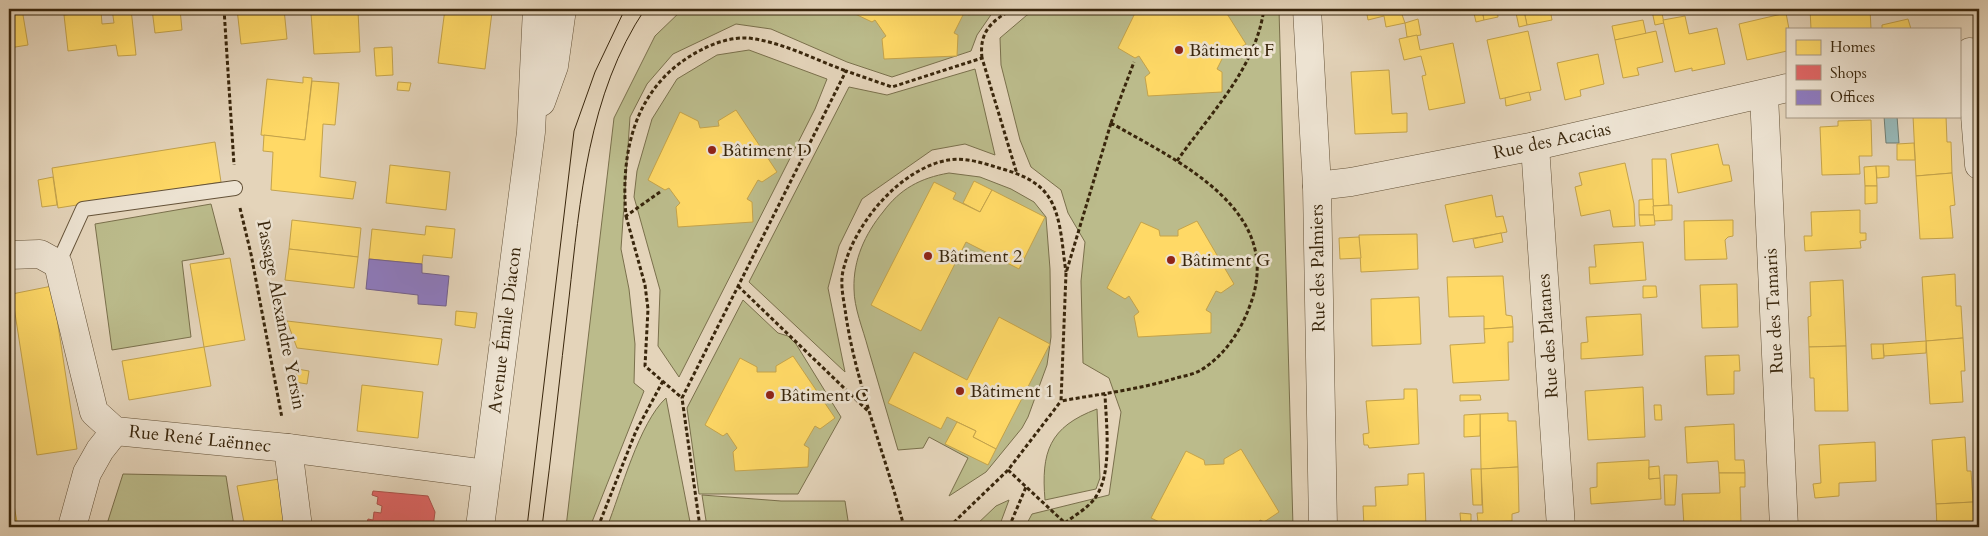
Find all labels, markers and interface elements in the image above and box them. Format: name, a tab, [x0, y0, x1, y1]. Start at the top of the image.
legend	[1786, 28, 1960, 118]
text: Homes	[1830, 37, 1875, 57]
place label: Bâtiment F	[1189, 38, 1274, 63]
marker: Bâtiment F	[1173, 44, 1185, 56]
text: Shops	[1830, 63, 1867, 83]
text: Offices	[1830, 87, 1875, 107]
street label: Rue des Acacias	[1491, 116, 1613, 166]
place label: Bâtiment D	[722, 138, 812, 163]
marker: Bâtiment D	[706, 144, 718, 156]
street label: Rue des Palmiers	[1304, 204, 1332, 332]
street label: Passage Alexandre Yersin	[250, 218, 312, 413]
street label: Avenue Émile Diacon	[482, 244, 528, 415]
place label: Bâtiment 2	[938, 244, 1022, 269]
place label: Bâtiment G	[1181, 248, 1270, 273]
street label: Rue des Tamaris	[1758, 248, 1790, 374]
marker: Bâtiment 2	[922, 250, 934, 262]
marker: Bâtiment G	[1165, 254, 1177, 266]
street label: Rue des Platanes	[1531, 273, 1565, 399]
place label: Bâtiment 1	[970, 379, 1054, 404]
place label: Bâtiment C	[780, 383, 869, 408]
marker: Bâtiment 1	[954, 385, 966, 397]
marker: Bâtiment C	[764, 389, 776, 401]
street label: Rue René Laënnec	[128, 419, 272, 459]

